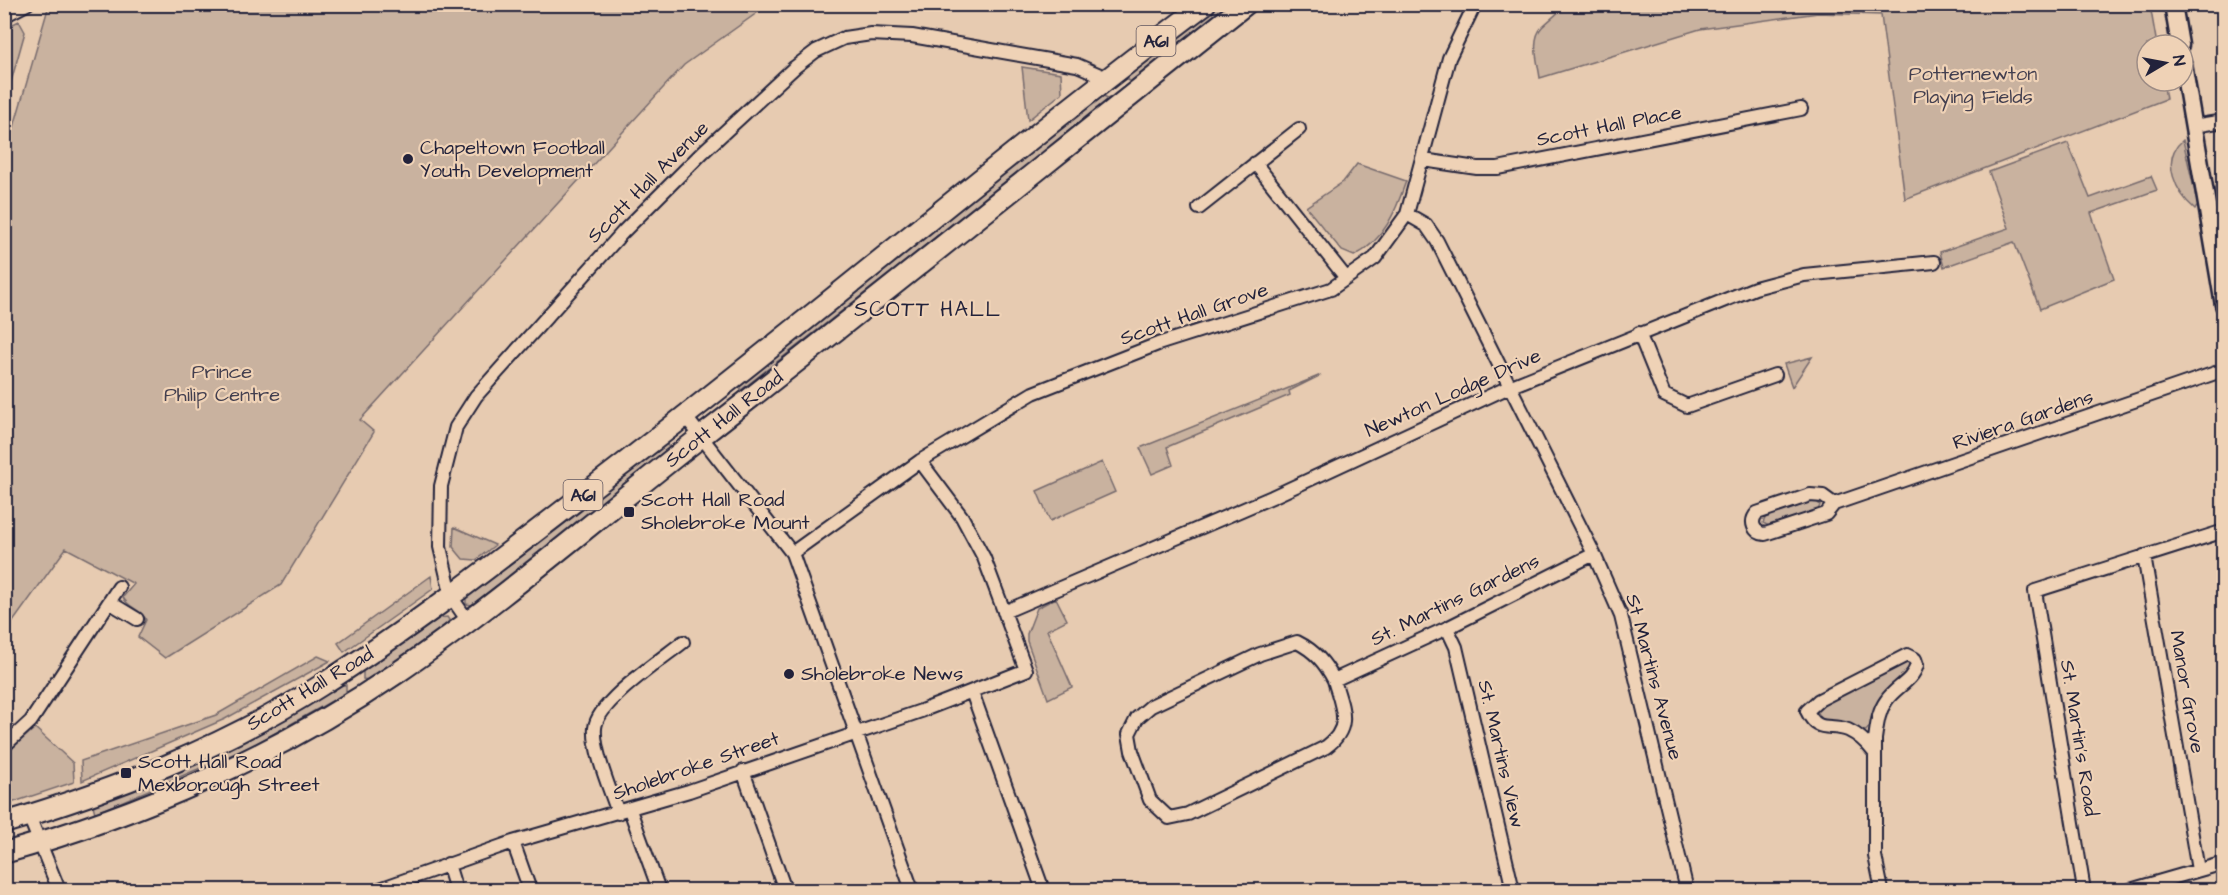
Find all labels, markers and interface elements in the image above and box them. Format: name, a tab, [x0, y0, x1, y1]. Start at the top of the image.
road number: A61	[1136, 26, 1176, 56]
north arrow	[2135, 33, 2195, 93]
text: N	[2167, 54, 2190, 67]
park label: Potternewton Playing Fields	[1909, 60, 2037, 112]
street label: Scott Hall Place	[1534, 98, 1684, 154]
street label: Scott Hall Avenue	[581, 115, 715, 249]
place label: Chapeltown Football Youth Development	[420, 134, 605, 185]
marker: Chapeltown Football Youth Development	[401, 152, 415, 166]
street label: Scott Hall Grove	[1116, 275, 1272, 352]
district label: SCOTT HALL	[854, 295, 1002, 324]
street label: Newton Lodge Drive	[1361, 342, 1546, 445]
park label: Prince Philip Centre	[164, 358, 280, 409]
street label: Scott Hall Road	[659, 364, 789, 474]
street label: Riviera Gardens	[1949, 383, 2097, 457]
road number: A61	[564, 480, 602, 510]
place label: Scott Hall Road Sholebroke Mount	[641, 486, 810, 537]
marker: Scott Hall Road Sholebroke Mount	[622, 505, 636, 519]
street label: St. Martins Gardens	[1366, 547, 1544, 653]
street label: St Martins Avenue	[1618, 591, 1690, 763]
street label: Manor Grove	[2162, 628, 2212, 756]
street label: Scott Hall Road	[241, 640, 379, 738]
street label: St. Martin's Road	[2053, 658, 2105, 818]
place label: Sholebroke News	[801, 660, 963, 688]
marker: Sholebroke News	[782, 667, 796, 681]
street label: St. Martins View	[1470, 677, 1532, 831]
street label: Sholebroke Street	[609, 724, 783, 808]
place label: Scott Hall Road Mexborough Street	[138, 748, 320, 800]
marker: Scott Hall Road Mexborough Street	[119, 766, 133, 780]

